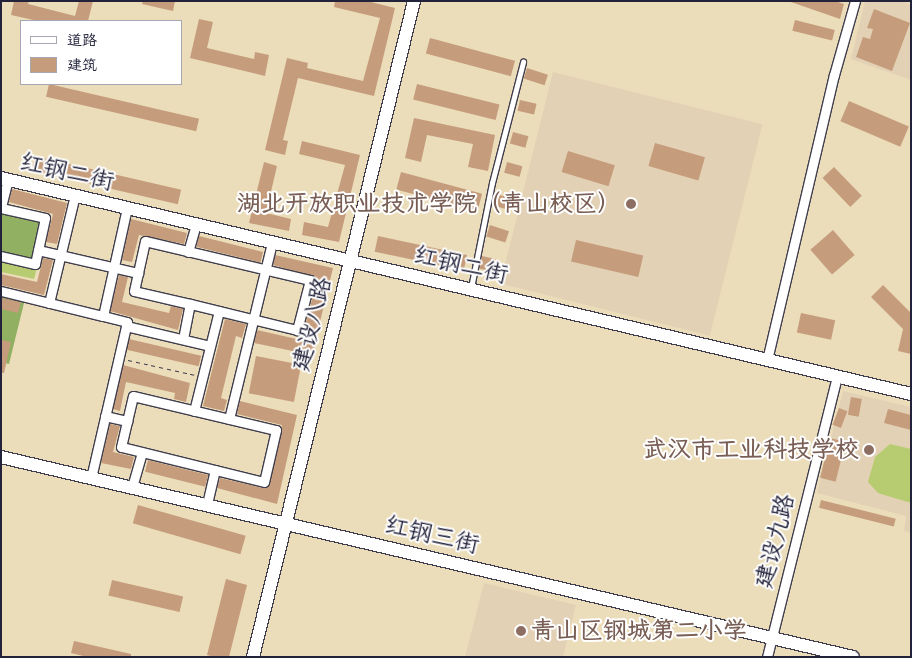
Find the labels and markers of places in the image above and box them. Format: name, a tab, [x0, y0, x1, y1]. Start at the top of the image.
place label: 湖北开放职业技术学院（青山校区）	[237, 190, 621, 218]
marker: 湖北开放职业技术学院（青山校区）	[625, 198, 637, 210]
place label: 武汉市工业科技学校	[643, 436, 859, 464]
marker: 武汉市工业科技学校	[863, 444, 875, 456]
place label: 青山区钢城第二小学	[531, 617, 747, 645]
marker: 青山区钢城第二小学	[515, 625, 527, 637]

